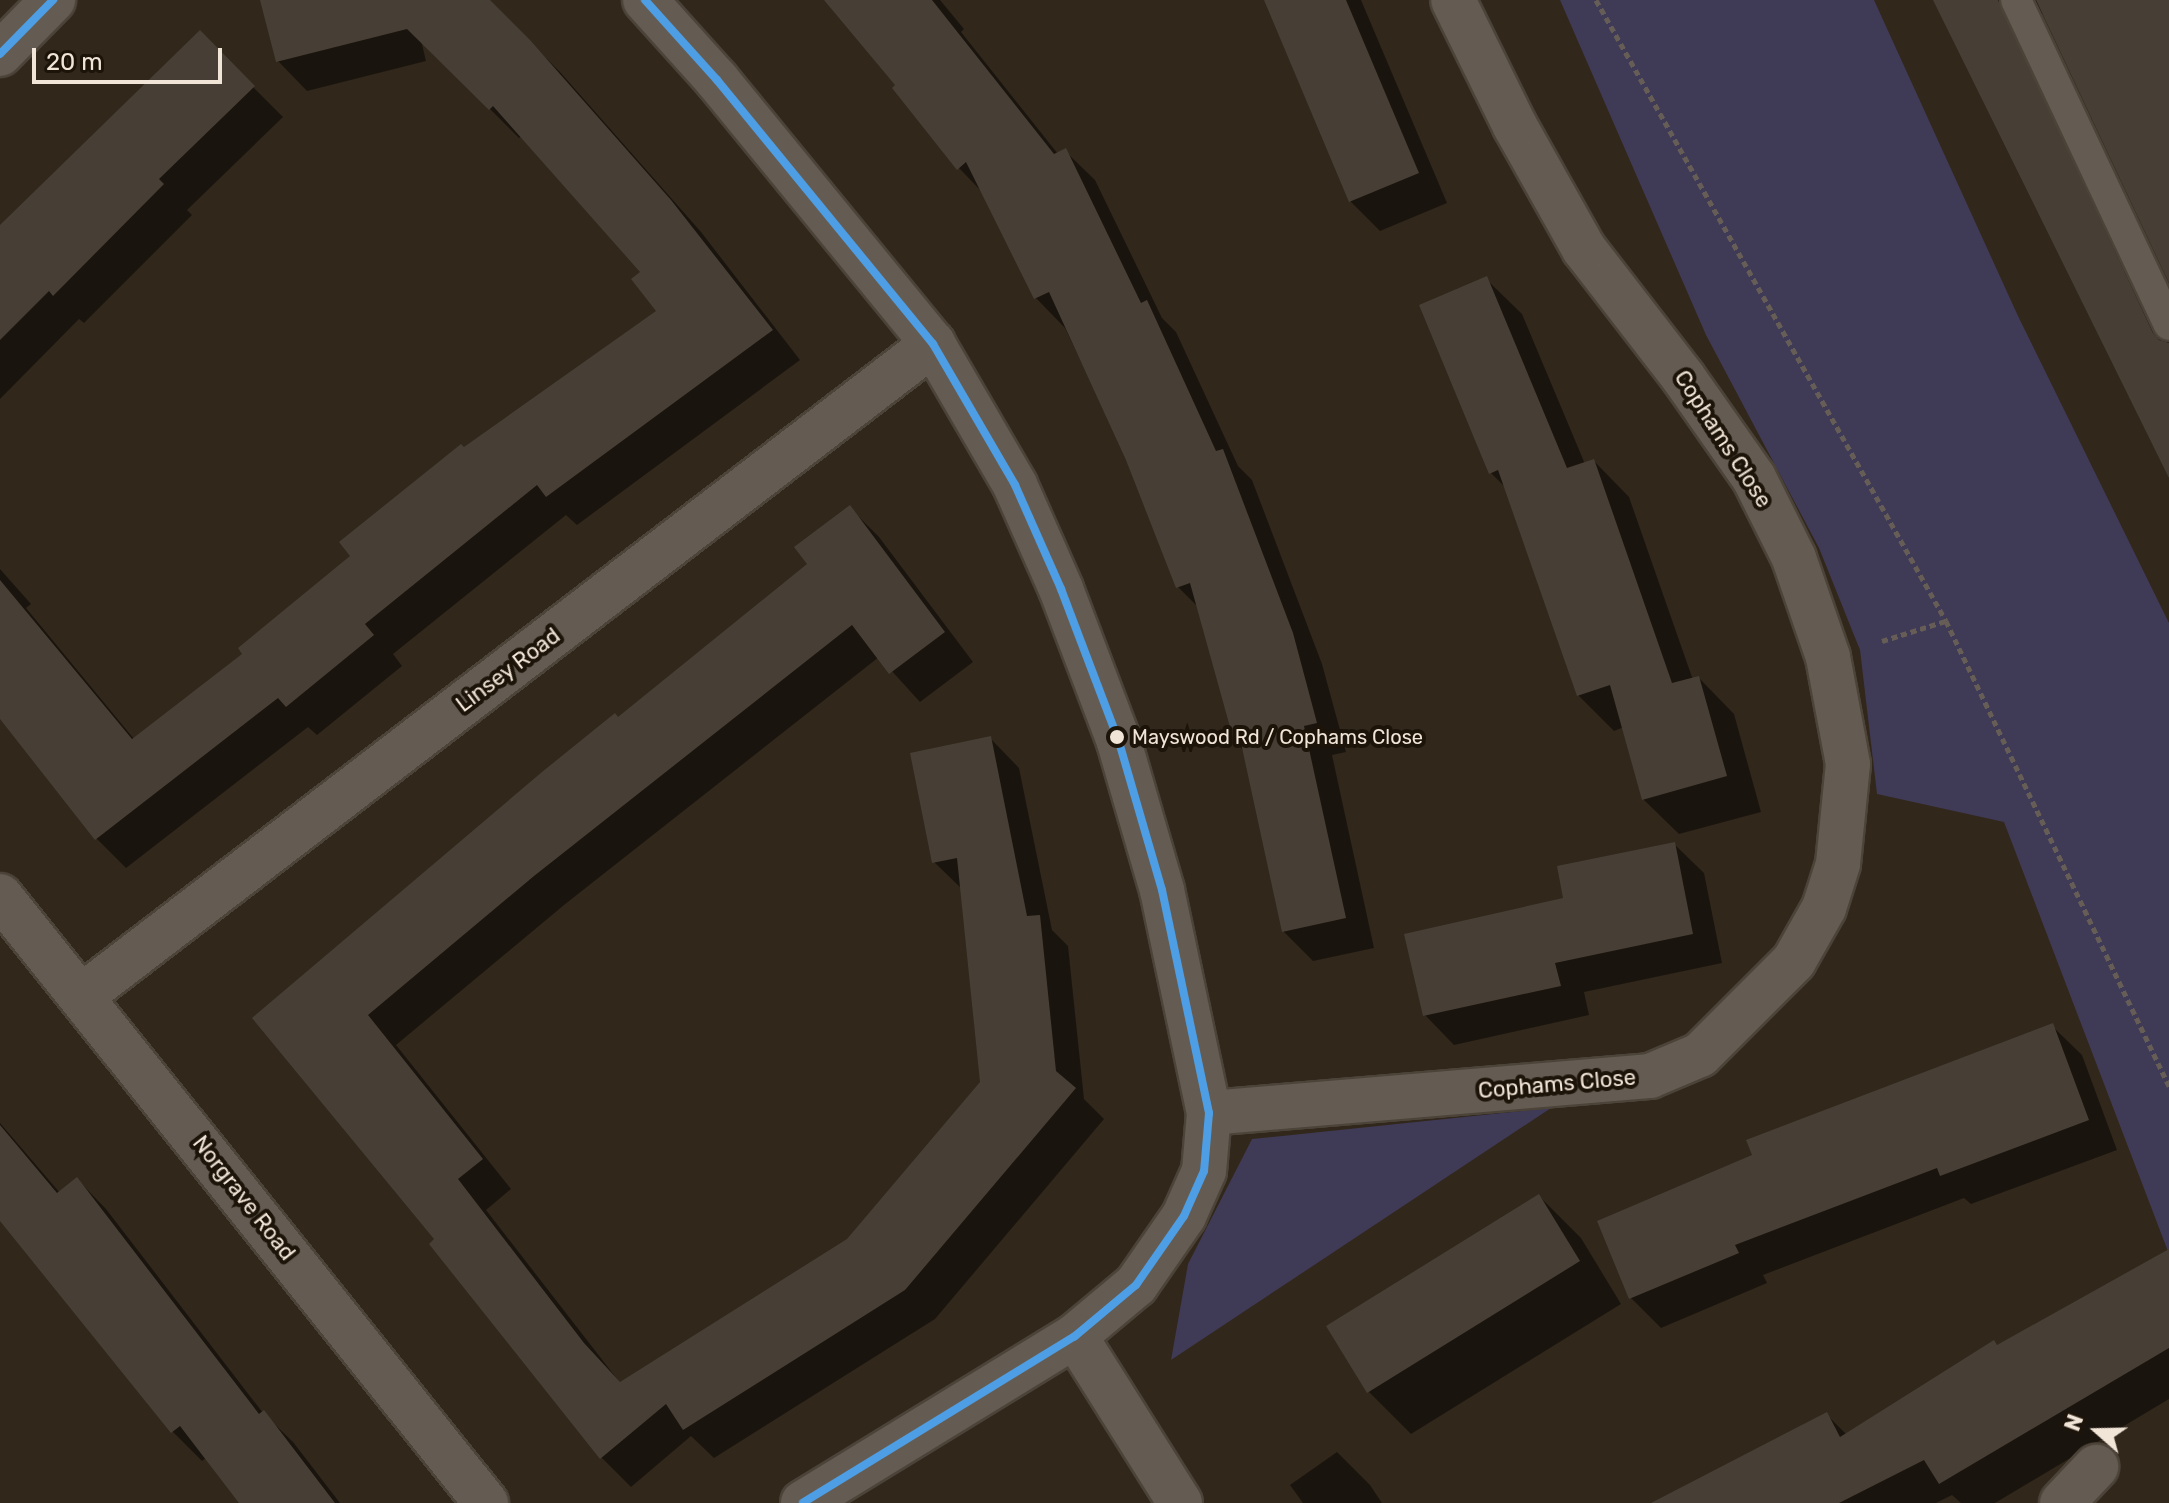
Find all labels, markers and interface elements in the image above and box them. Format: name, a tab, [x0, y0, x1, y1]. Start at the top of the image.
scale bar	[36, 32, 226, 82]
text: 20 m	[46, 48, 103, 76]
street label: Cophams Close	[1669, 365, 1777, 513]
street label: Linsey Road	[451, 622, 565, 718]
place label: Mayswood Rd / Cophams Close	[1132, 725, 1423, 749]
marker: Mayswood Rd / Cophams Close	[1109, 729, 1125, 745]
street label: Cophams Close	[1477, 1064, 1637, 1104]
street label: Norgrave Road	[187, 1130, 301, 1266]
north arrow	[2057, 1391, 2137, 1471]
text: N	[2059, 1411, 2089, 1435]

